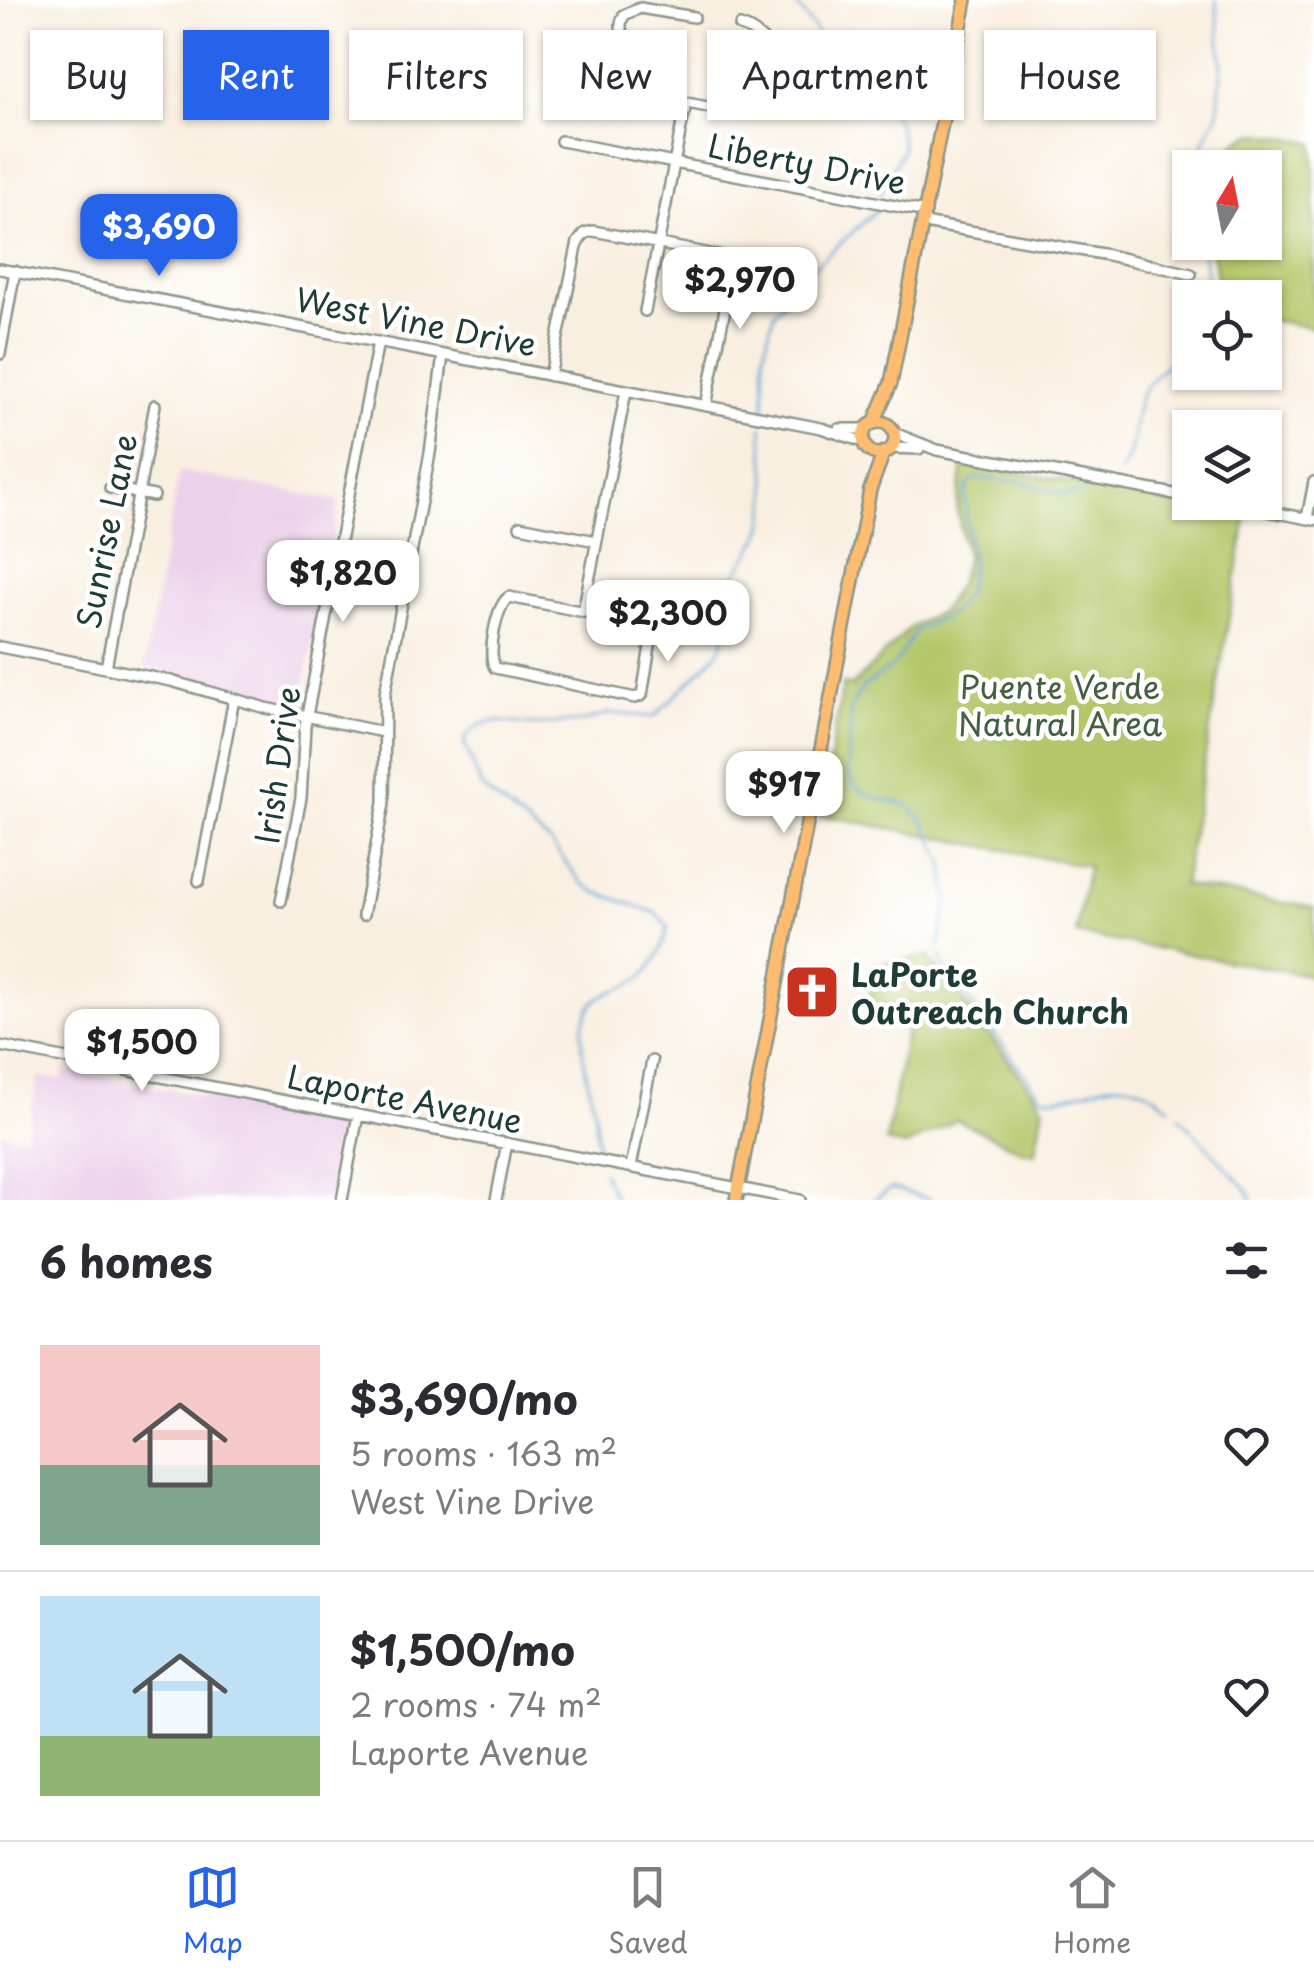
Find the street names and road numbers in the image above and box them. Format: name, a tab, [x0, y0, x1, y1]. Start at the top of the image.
street label: Liberty Drive	[704, 120, 910, 206]
street label: West Vine Drive	[292, 274, 540, 368]
street label: Sunrise Lane	[64, 429, 148, 633]
street label: Irish Drive	[242, 683, 312, 847]
street label: Laporte Avenue	[283, 1052, 527, 1144]

